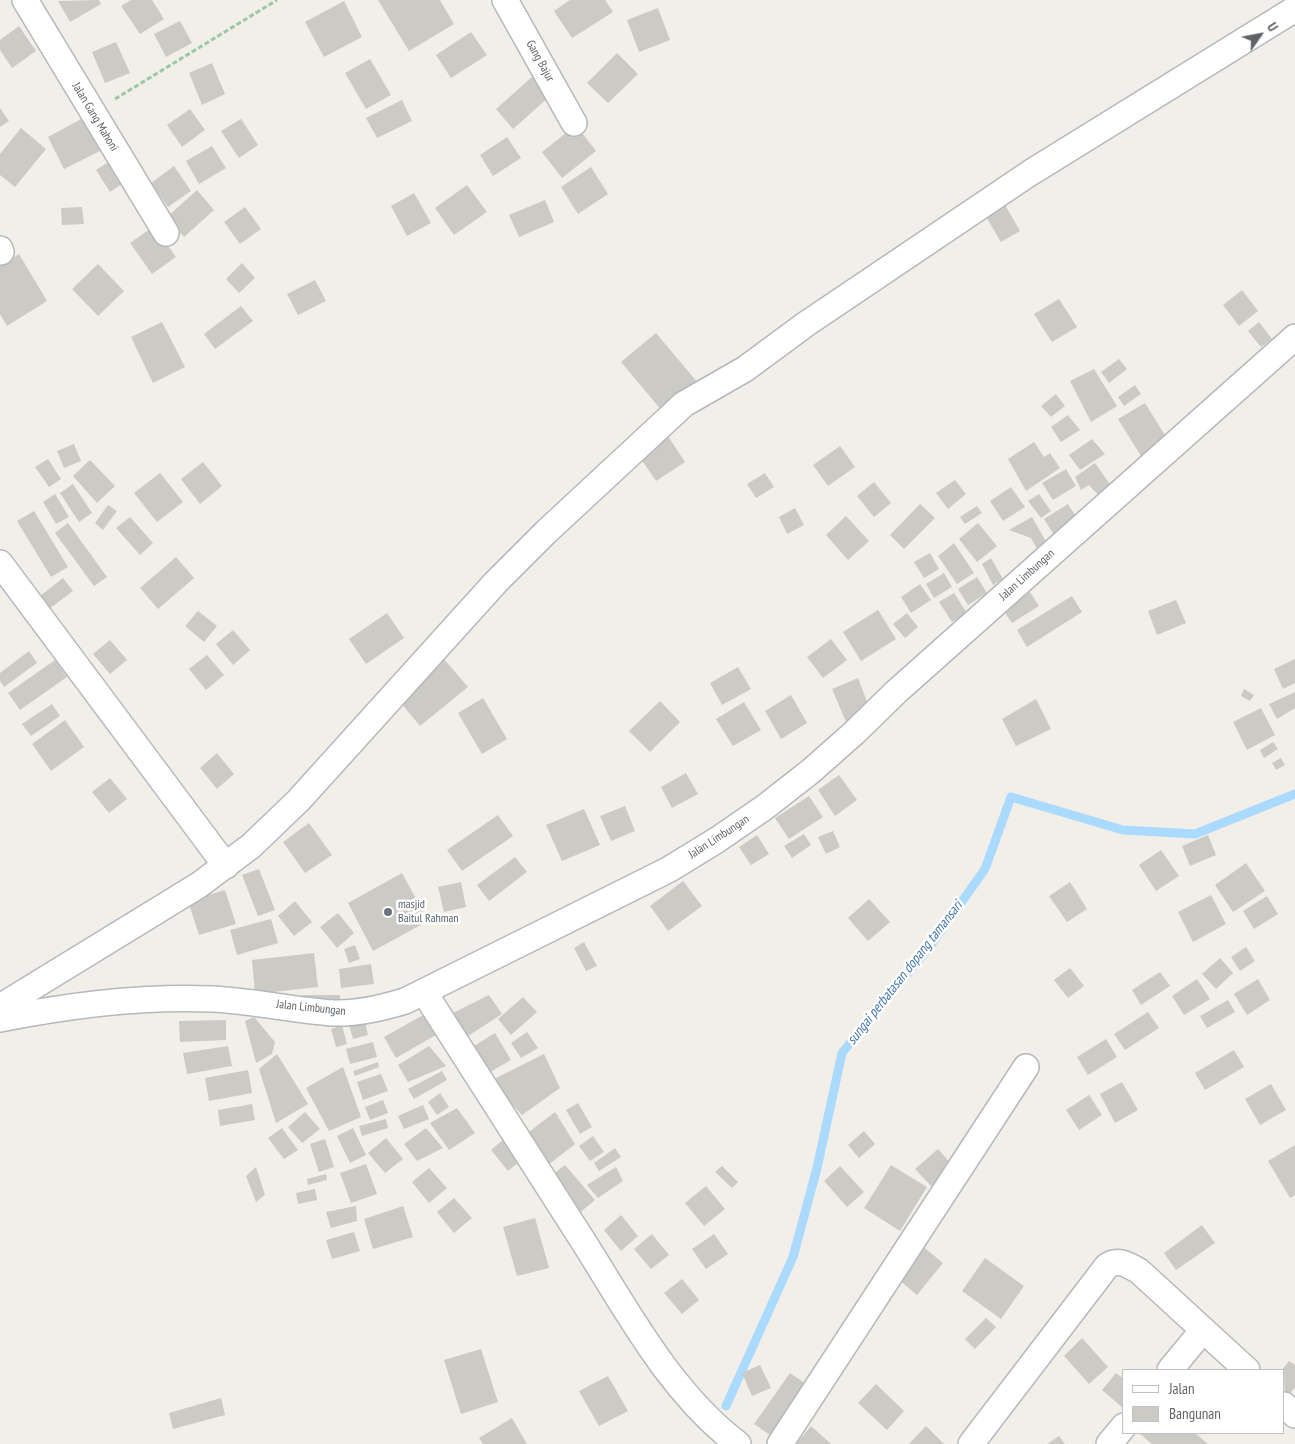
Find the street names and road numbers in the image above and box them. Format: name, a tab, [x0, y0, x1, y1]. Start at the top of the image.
street label: Gang Bajur	[523, 38, 557, 84]
street label: Jalan Gang Mahoni	[69, 80, 121, 154]
street label: Jalan Limbungan	[996, 546, 1058, 604]
street label: Jalan Limbungan	[686, 812, 752, 862]
street label: Jalan Limbungan	[276, 997, 346, 1019]

